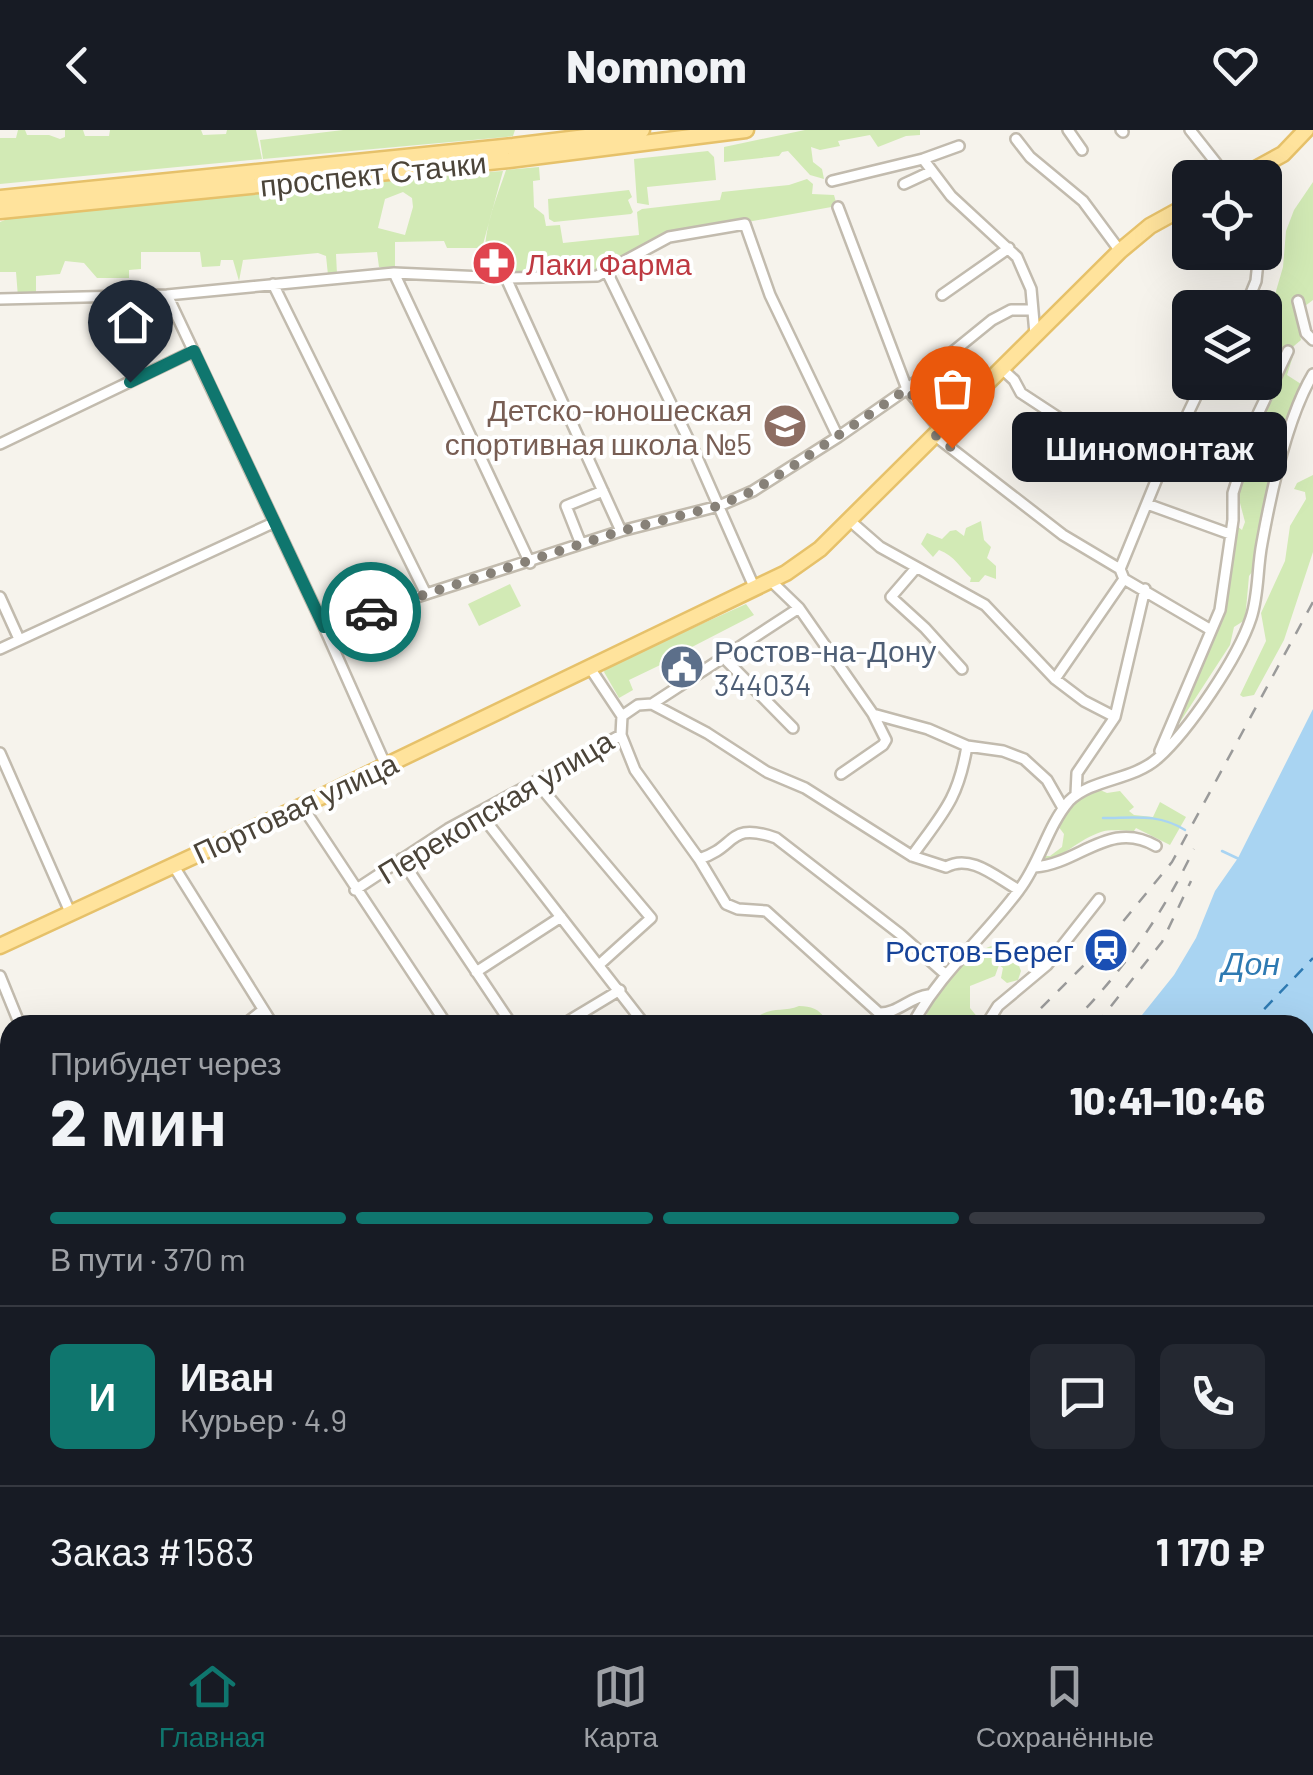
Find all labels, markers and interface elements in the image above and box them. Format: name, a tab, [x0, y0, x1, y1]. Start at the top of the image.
icon: back	[50, 38, 105, 93]
text: Nomnom	[566, 38, 747, 92]
icon: heart	[1208, 38, 1263, 93]
street label: проспект Стачки	[258, 143, 488, 203]
map controls	[1172, 160, 1282, 400]
button: locate	[1172, 160, 1282, 270]
pharmacy icon: Лаки Фарма	[471, 240, 517, 286]
place label: Лаки Фарма	[526, 245, 692, 281]
pin	[88, 280, 173, 383]
button: layers	[1172, 290, 1282, 400]
icon: home	[103, 295, 158, 350]
pin	[910, 346, 995, 449]
icon: bag	[925, 361, 980, 416]
place label: Детско-юношеская спортивная школа №5	[445, 391, 752, 461]
school or university icon: Детско-юношеская спортивная школа №5	[762, 403, 808, 449]
callout: Шиномонтаж	[1012, 413, 1287, 483]
text: Шиномонтаж	[1045, 428, 1254, 466]
courier	[321, 562, 421, 662]
icon: car	[344, 585, 399, 640]
place label: Ростов-на-Дону 344034	[714, 632, 936, 702]
public building icon: Ростов-на-Дону 344034	[659, 644, 705, 690]
street label: Перекопская улица	[371, 721, 619, 890]
street label: Портовая улица	[187, 744, 403, 870]
station icon: Ростов-Берег	[1083, 927, 1129, 973]
place label: Ростов-Берег	[885, 932, 1074, 968]
water label: Дон	[1219, 943, 1280, 982]
text: Прибудет через	[50, 1043, 282, 1081]
text: 10:41–10:46	[1070, 1077, 1265, 1123]
text: 2 мин	[50, 1081, 227, 1159]
text: В пути · 370 m	[50, 1239, 246, 1277]
button: chat	[1030, 1344, 1135, 1449]
button: phone	[1160, 1344, 1265, 1449]
text: Иван	[180, 1353, 274, 1399]
text: И	[89, 1373, 116, 1419]
text: Курьер · 4.9	[180, 1400, 347, 1438]
text: Заказ #1583	[50, 1528, 255, 1574]
text: 1 170 ₽	[1156, 1528, 1265, 1574]
tab: Главная	[159, 1659, 265, 1754]
tab: Карта	[583, 1659, 658, 1754]
tab: Сохранённые	[976, 1659, 1154, 1754]

